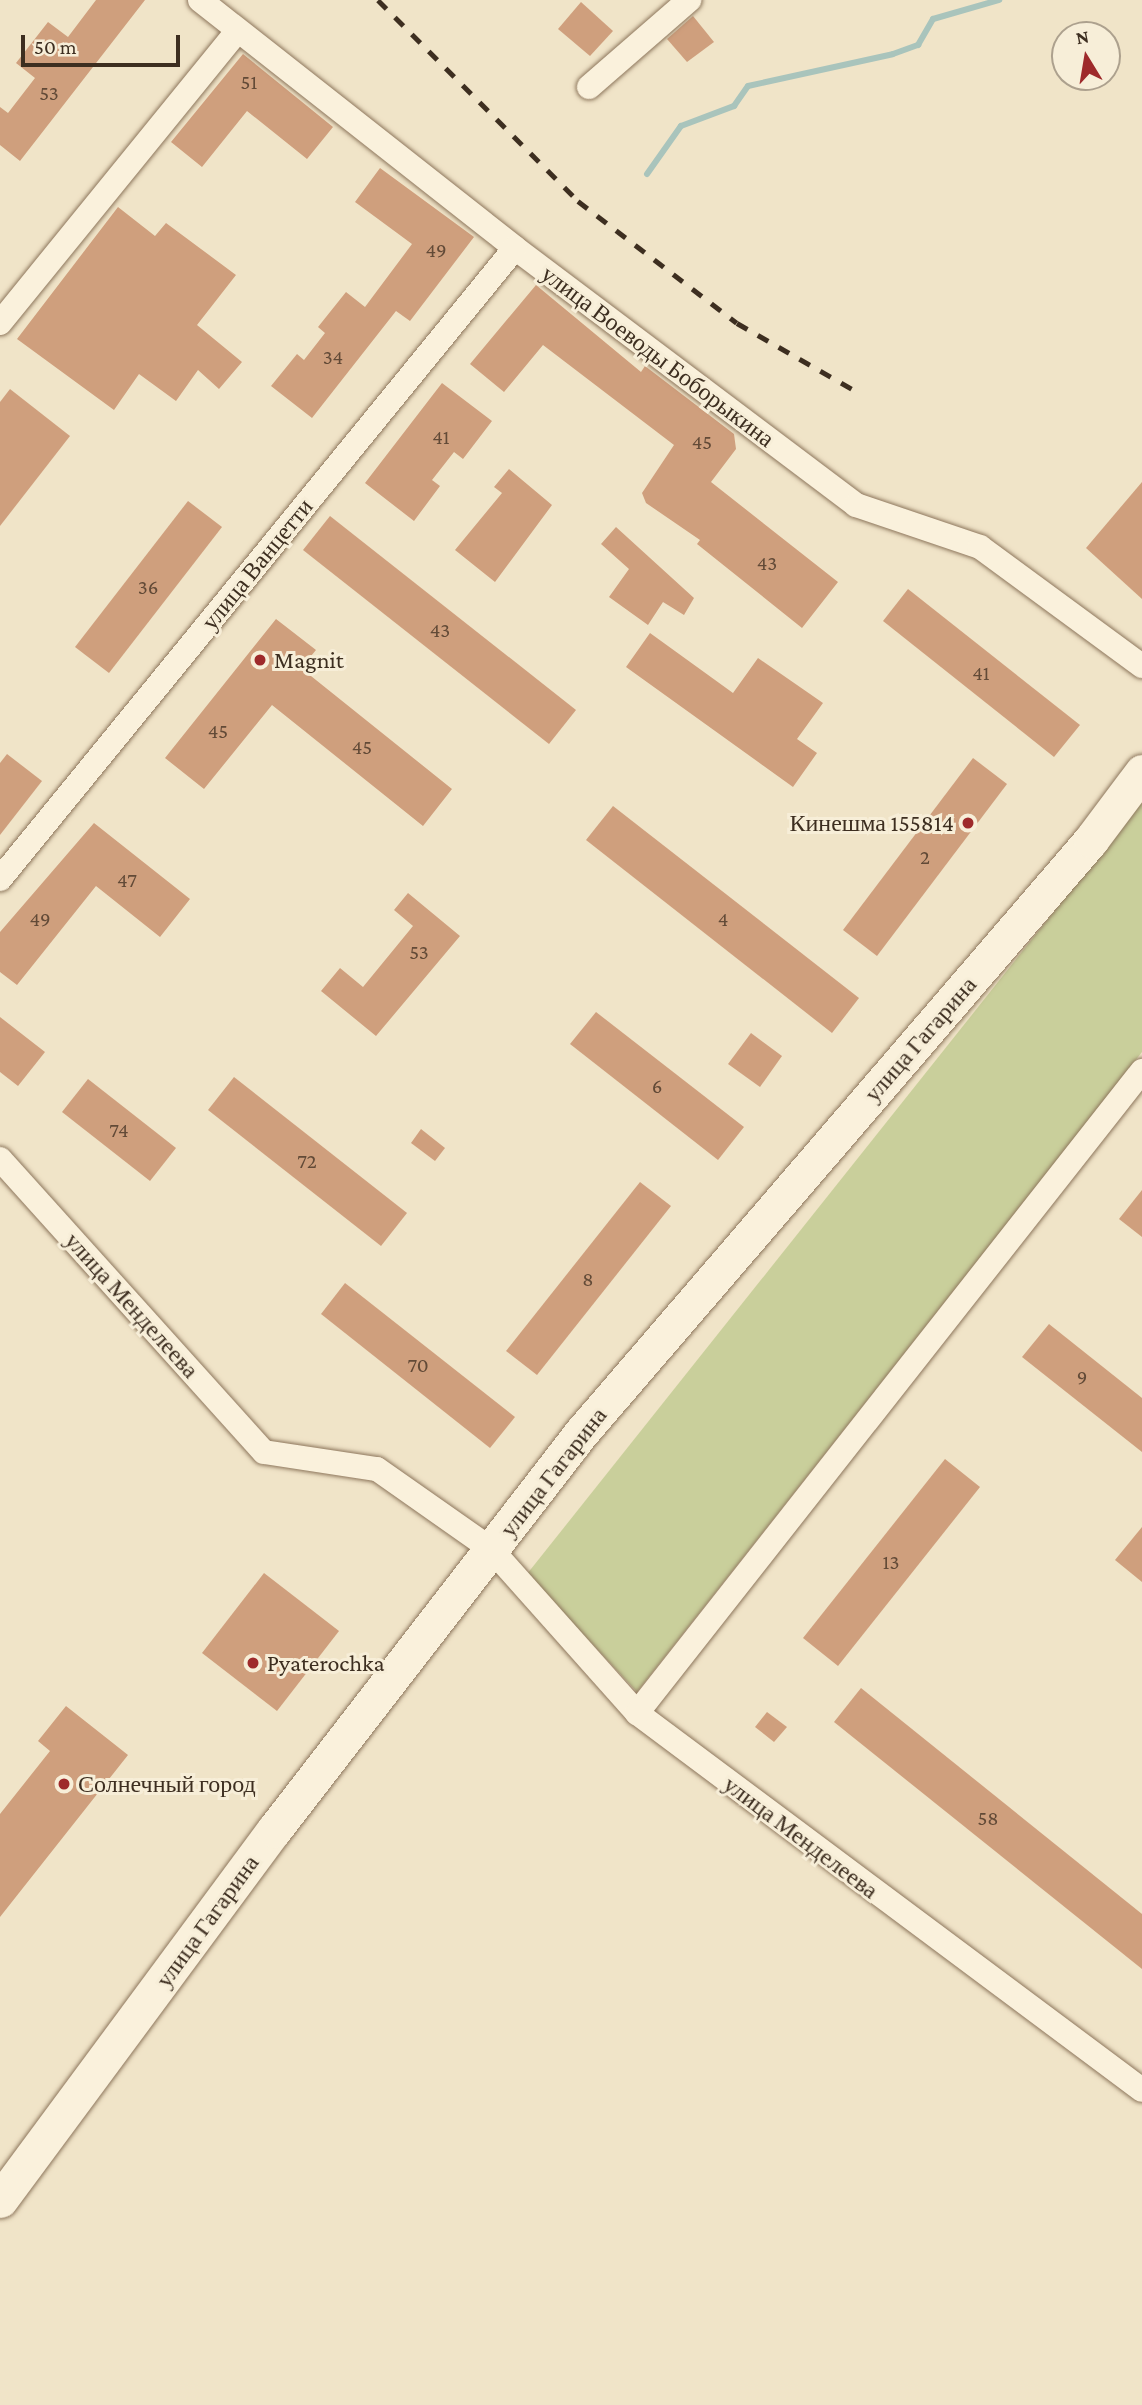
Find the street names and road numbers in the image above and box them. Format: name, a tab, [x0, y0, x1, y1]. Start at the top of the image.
street label: улица Воеводы Боборыкина	[536, 259, 780, 453]
street label: улица Ванцетти	[195, 493, 319, 635]
street label: улица Гагарина	[858, 970, 982, 1108]
street label: улица Менделеева	[59, 1226, 205, 1384]
street label: улица Гагарина	[493, 1401, 613, 1543]
street label: улица Менделеева	[718, 1770, 884, 1904]
street label: улица Гагарина	[149, 1849, 265, 1993]

